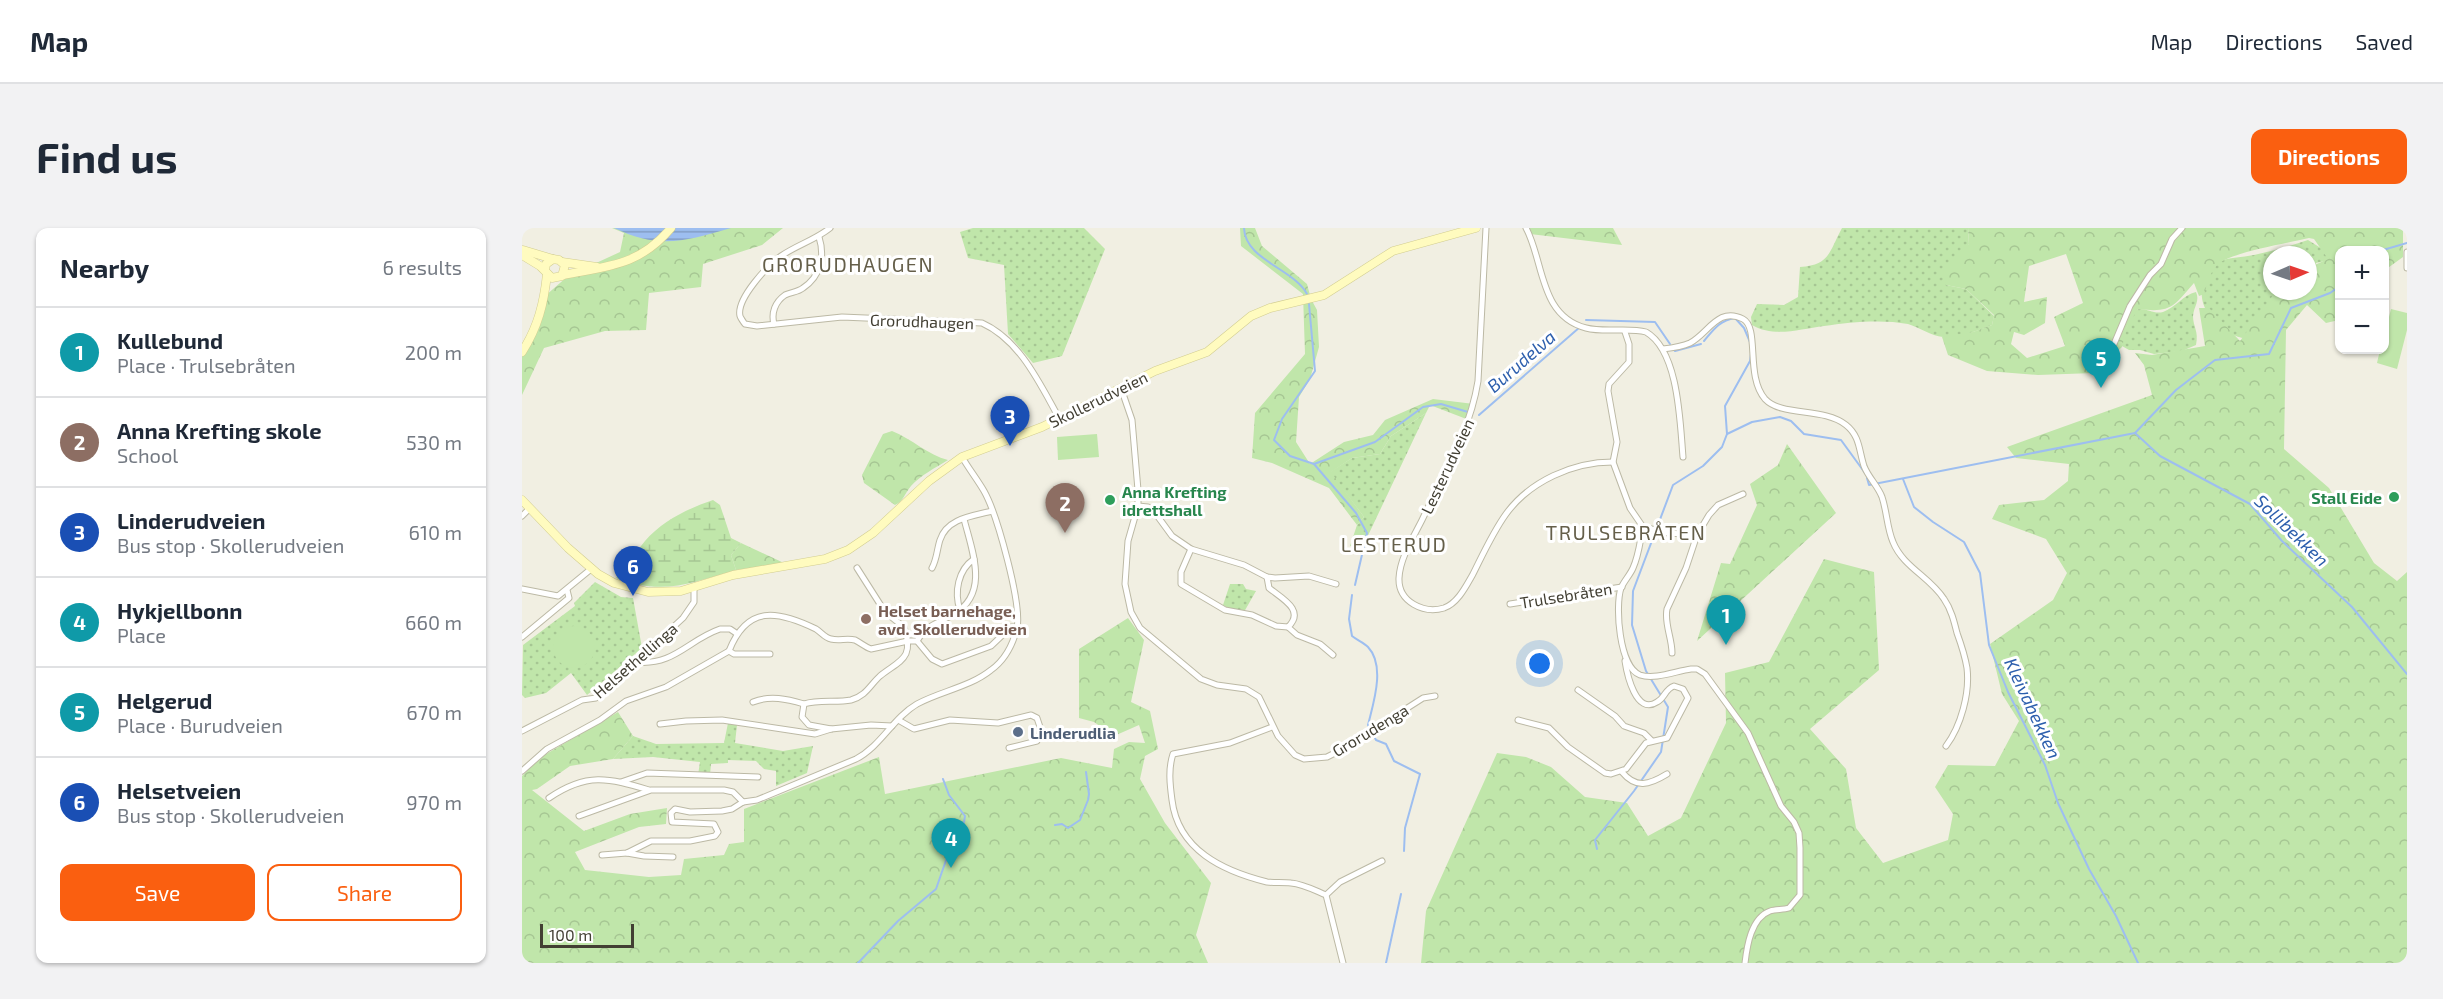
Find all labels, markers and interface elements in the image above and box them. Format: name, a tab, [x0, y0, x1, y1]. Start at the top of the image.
text: Map	[30, 24, 88, 58]
text: Map	[2150, 29, 2193, 54]
text: Directions	[2226, 29, 2322, 54]
text: Saved	[2355, 29, 2413, 54]
button: Directions	[2251, 129, 2407, 184]
text: Find us	[36, 131, 178, 181]
north arrow	[2263, 246, 2317, 300]
map controls	[2335, 246, 2389, 354]
button: +	[2335, 246, 2389, 300]
text: Nearby	[60, 252, 149, 283]
district label: GRORUDHAUGEN	[762, 252, 934, 276]
text: 6 results	[382, 255, 462, 279]
button: −	[2335, 300, 2389, 354]
street label: Grorudhaugen	[870, 310, 974, 332]
water label: Burudelva	[1482, 325, 1560, 397]
text: Kullebund	[117, 327, 223, 353]
pin: 5	[2082, 338, 2120, 388]
text: 1	[75, 340, 84, 364]
text: 200 m	[405, 340, 462, 364]
text: Place · Trulsebråten	[117, 353, 296, 377]
street label: Skollerudveien	[1045, 367, 1151, 431]
pin: 3	[990, 396, 1030, 446]
street label: Lesterudveien	[1417, 415, 1477, 517]
text: Anna Krefting skole	[117, 417, 322, 443]
text: 2	[74, 430, 85, 454]
text: 530 m	[406, 430, 462, 454]
text: School	[117, 443, 178, 467]
place label: Anna Krefting idrettshall	[1122, 482, 1227, 519]
pin: 2	[1046, 484, 1084, 533]
place label: Stall Eide	[2311, 488, 2382, 507]
water label: Sollibekken	[2251, 489, 2333, 571]
marker: Stall Eide	[2387, 490, 2401, 504]
marker: Anna Krefting idrettshall	[1103, 493, 1117, 507]
text: Linderudveien	[117, 507, 266, 533]
text: 3	[74, 520, 85, 544]
text: 610 m	[409, 520, 462, 544]
district label: TRULSEBRÅTEN	[1546, 520, 1706, 544]
district label: LESTERUD	[1341, 532, 1447, 556]
text: Bus stop · Skollerudveien	[117, 533, 344, 557]
pin: 6	[614, 546, 652, 596]
street label: Trulsebråten	[1519, 578, 1613, 612]
pin: 1	[1706, 596, 1746, 645]
text: Hykjellbonn	[117, 597, 242, 623]
place label: Helset barnehage, avd. Skollerudveien	[878, 601, 1027, 638]
text: 4	[73, 610, 86, 634]
text: 660 m	[405, 610, 462, 634]
marker: Helset barnehage, avd. Skollerudveien	[859, 612, 873, 626]
street label: Helsethellinga	[589, 618, 681, 702]
text: Place	[117, 623, 166, 647]
your location	[1525, 649, 1554, 678]
water label: Kleivabekken	[2000, 654, 2066, 762]
text: Helgerud	[117, 687, 212, 713]
text: 5	[74, 700, 85, 724]
text: 670 m	[406, 700, 462, 724]
street label: Grorudenga	[1328, 700, 1412, 760]
text: Place · Burudveien	[117, 713, 283, 737]
place label: Linderudlia	[1030, 723, 1116, 742]
marker: Linderudlia	[1011, 725, 1025, 739]
text: Helsetveien	[117, 777, 241, 803]
text: 6	[74, 790, 85, 814]
text: 970 m	[406, 790, 462, 814]
text: Bus stop · Skollerudveien	[117, 803, 344, 827]
pin: 4	[932, 818, 970, 868]
button: Save	[60, 864, 255, 921]
button: Share	[267, 864, 462, 921]
scale bar	[540, 921, 634, 948]
text: 100 m	[549, 925, 592, 944]

